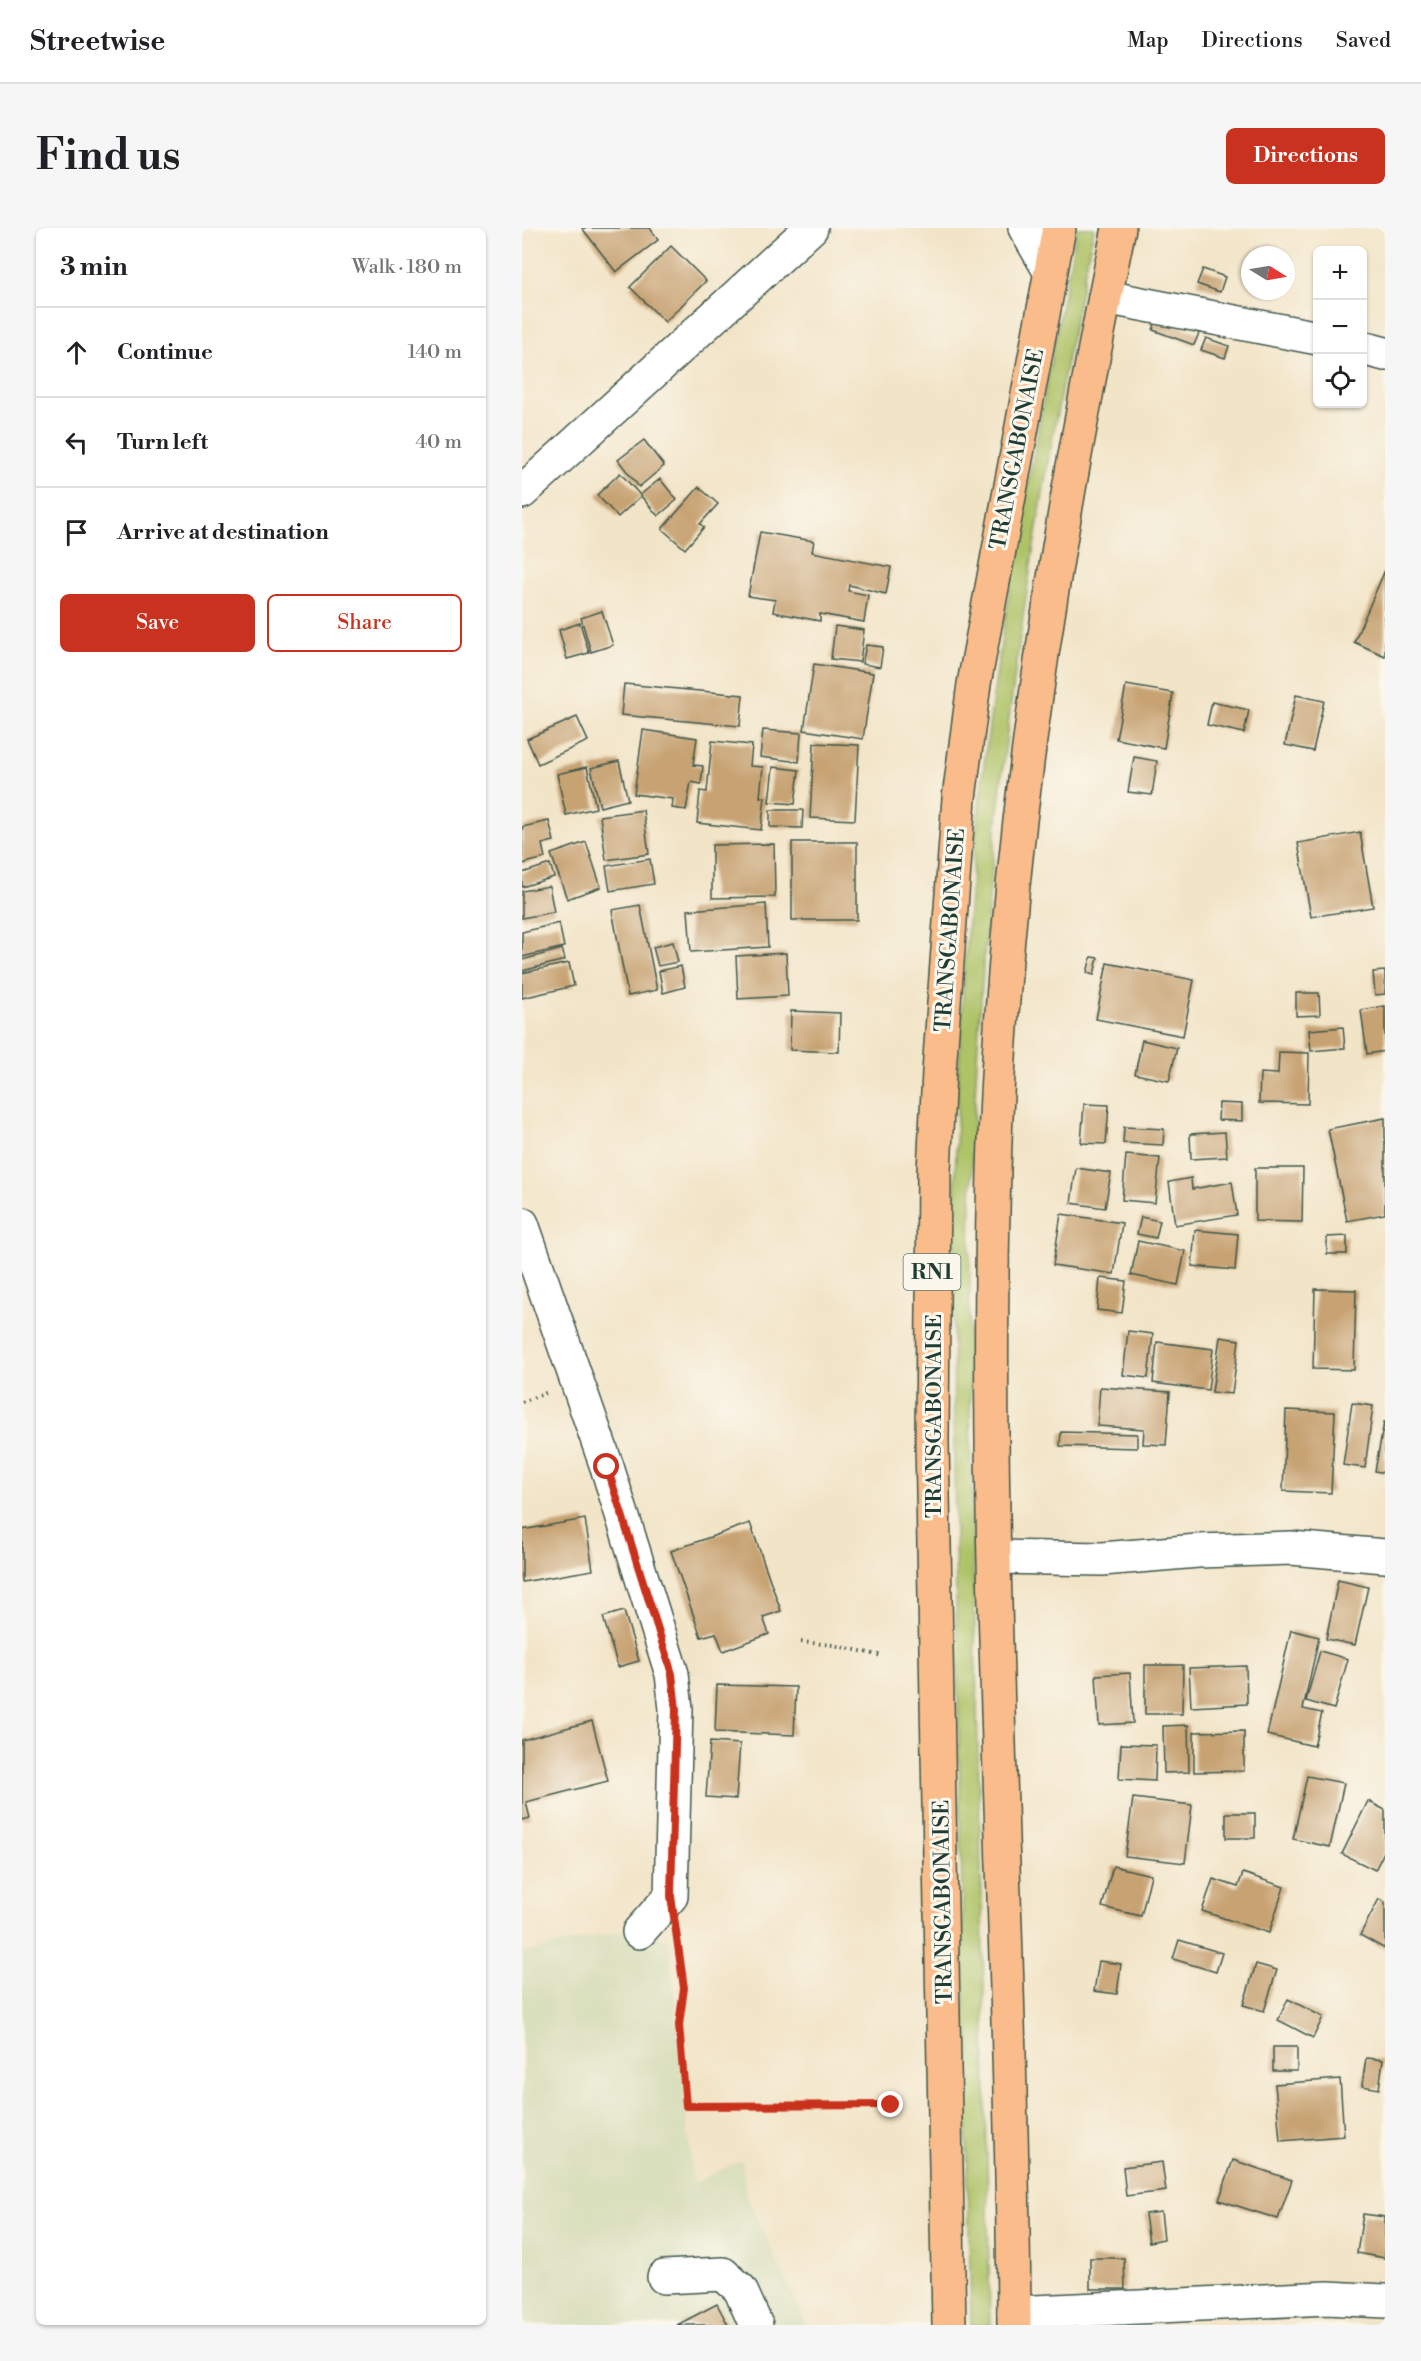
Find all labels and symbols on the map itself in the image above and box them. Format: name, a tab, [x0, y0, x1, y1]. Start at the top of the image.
north arrow	[1241, 246, 1295, 300]
street label: TRANSGABONAISE	[985, 346, 1050, 552]
street label: TRANSGABONAISE	[930, 827, 971, 1033]
road number: RN1	[904, 1254, 960, 1290]
street label: TRANSGABONAISE	[921, 1314, 948, 1518]
route start	[593, 1453, 619, 1479]
street label: TRANSGABONAISE	[928, 1800, 959, 2004]
route end	[877, 2091, 903, 2117]

